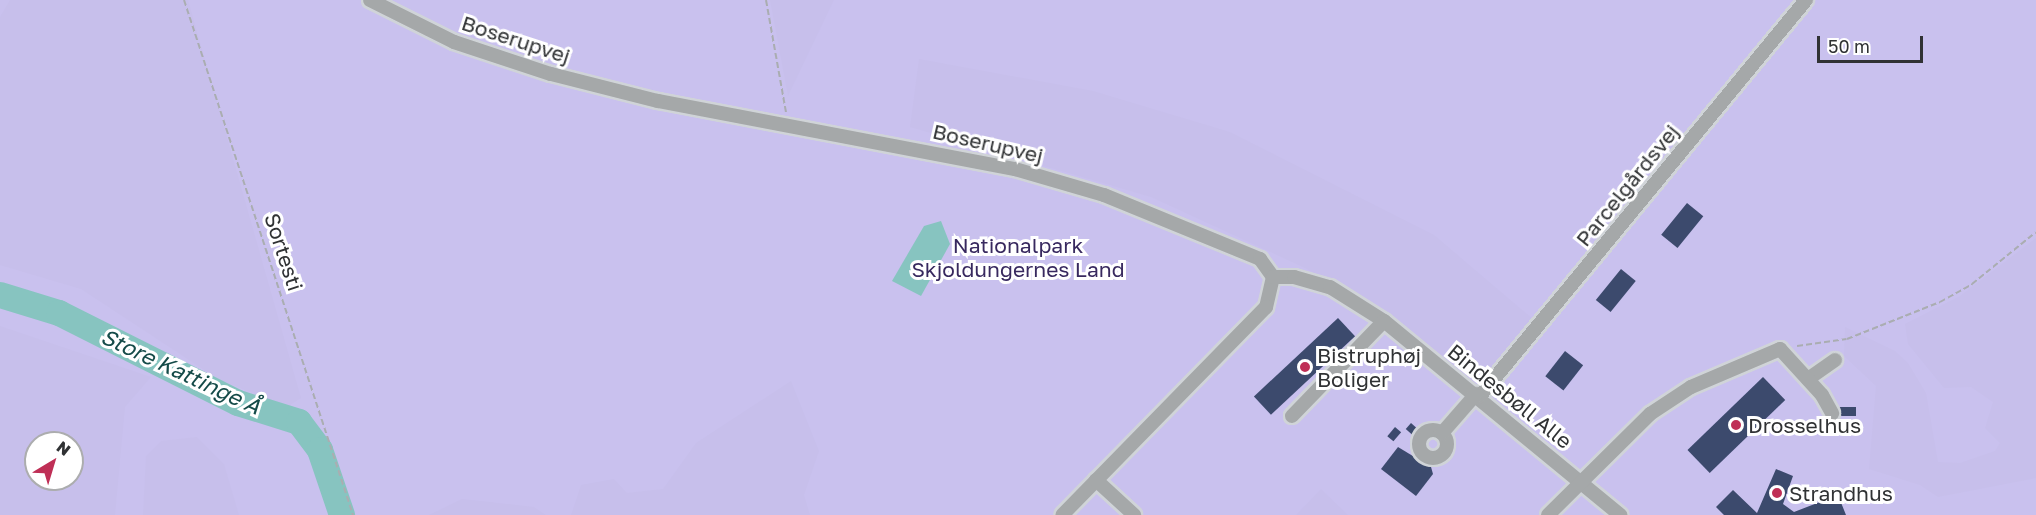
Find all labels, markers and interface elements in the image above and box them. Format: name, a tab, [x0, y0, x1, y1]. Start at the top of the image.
street label: Boserupvej	[459, 10, 573, 68]
scale bar	[1820, 24, 1926, 62]
text: 50 m	[1828, 35, 1870, 57]
street label: Boserupvej	[930, 118, 1046, 168]
street label: Parcelgårdsvej	[1570, 119, 1684, 251]
street label: Sortesti	[260, 210, 308, 294]
park label: Nationalpark Skjoldungernes Land	[911, 232, 1125, 282]
water label: Store Kattinge Å	[97, 323, 265, 419]
street label: Bindesbøll Alle	[1443, 338, 1577, 454]
place label: Bistruphøj Boliger	[1317, 342, 1421, 392]
marker: Bistruphøj Boliger	[1298, 360, 1312, 374]
place label: Drosselhus	[1748, 412, 1861, 438]
marker: Drosselhus	[1729, 418, 1743, 432]
north arrow	[24, 431, 84, 491]
text: N	[53, 437, 75, 460]
place label: Strandhus	[1789, 480, 1893, 506]
marker: Strandhus	[1770, 486, 1784, 500]

